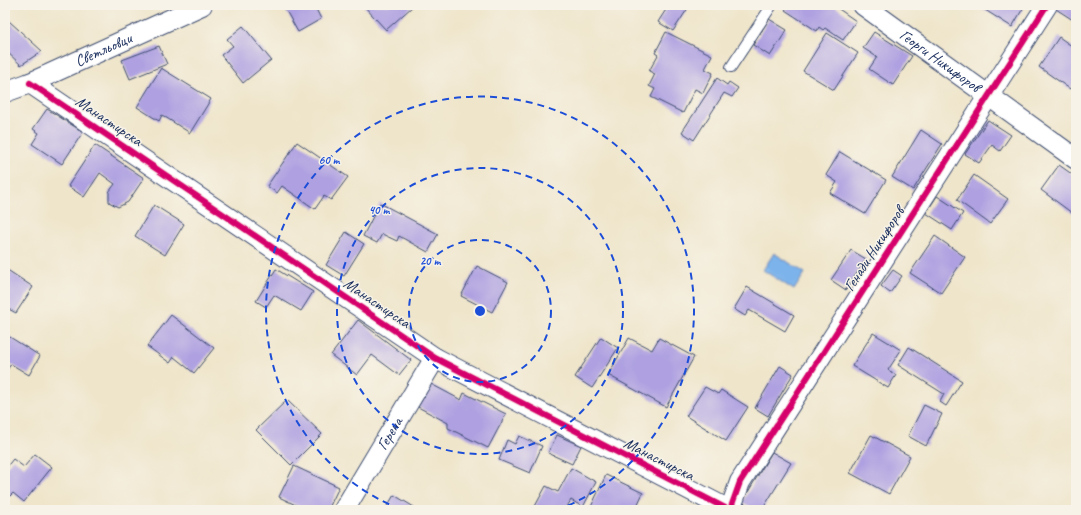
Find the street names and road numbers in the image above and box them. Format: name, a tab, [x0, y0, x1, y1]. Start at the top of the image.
street label: Георги Никифоров	[896, 25, 987, 98]
street label: Светльовци	[72, 28, 136, 71]
street label: Манастирска	[72, 91, 147, 151]
street label: Генади Никифоров	[839, 200, 910, 295]
street label: Манастирска	[340, 273, 415, 333]
street label: Герена	[372, 412, 408, 454]
street label: Манастирска	[620, 433, 698, 486]

